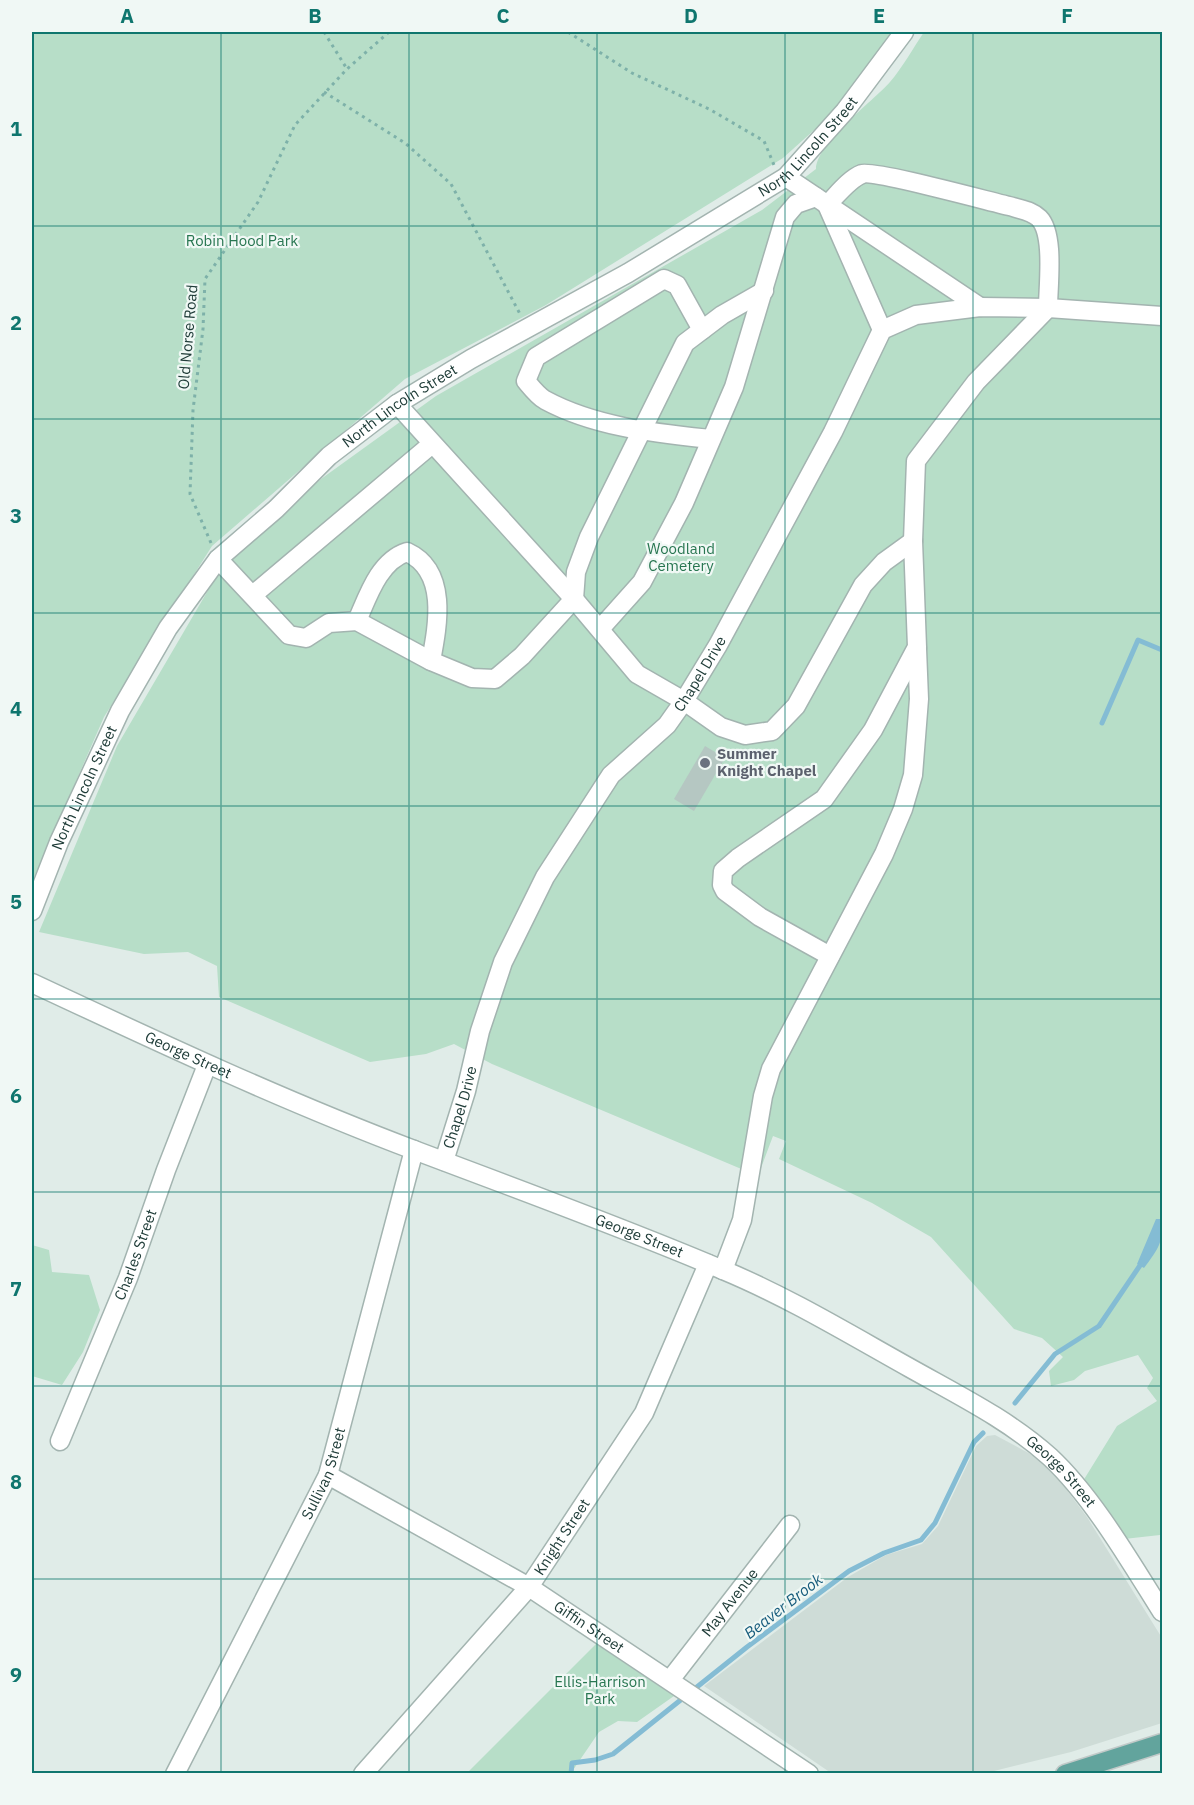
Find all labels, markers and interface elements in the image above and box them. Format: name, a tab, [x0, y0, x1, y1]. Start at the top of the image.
text: A	[120, 2, 134, 29]
text: B	[308, 2, 322, 29]
text: C	[496, 2, 510, 29]
text: D	[684, 2, 698, 29]
text: E	[873, 2, 885, 29]
text: F	[1061, 2, 1073, 29]
street label: North Lincoln Street	[754, 92, 862, 201]
text: 1	[10, 115, 22, 142]
park label: Robin Hood Park	[186, 231, 298, 250]
street label: Old Norse Road	[173, 284, 202, 390]
text: 2	[10, 309, 22, 336]
street label: North Lincoln Street	[338, 360, 460, 451]
text: 3	[10, 502, 22, 529]
park label: Woodland Cemetery	[647, 539, 715, 575]
street label: Chapel Drive	[669, 633, 730, 715]
text: 4	[10, 695, 22, 722]
street label: North Lincoln Street	[47, 722, 121, 852]
place label: Summer Knight Chapel	[717, 744, 817, 780]
marker: Summer Knight Chapel	[698, 756, 712, 770]
text: 5	[10, 888, 22, 915]
street label: George Street	[142, 1027, 235, 1083]
street label: Chapel Drive	[438, 1064, 481, 1151]
text: 6	[10, 1082, 22, 1109]
street label: Charles Street	[110, 1207, 160, 1303]
street label: George Street	[593, 1209, 686, 1261]
text: 7	[10, 1275, 22, 1302]
street label: Sullivan Street	[297, 1425, 349, 1522]
street label: George Street	[1022, 1431, 1100, 1511]
text: 8	[10, 1468, 22, 1495]
street label: Knight Street	[529, 1495, 594, 1579]
street label: May Avenue	[697, 1564, 762, 1640]
water label: Beaver Brook	[740, 1569, 827, 1643]
street label: Giffin Street	[550, 1596, 628, 1657]
text: 9	[10, 1661, 22, 1688]
park label: Ellis-Harrison Park	[554, 1672, 646, 1708]

